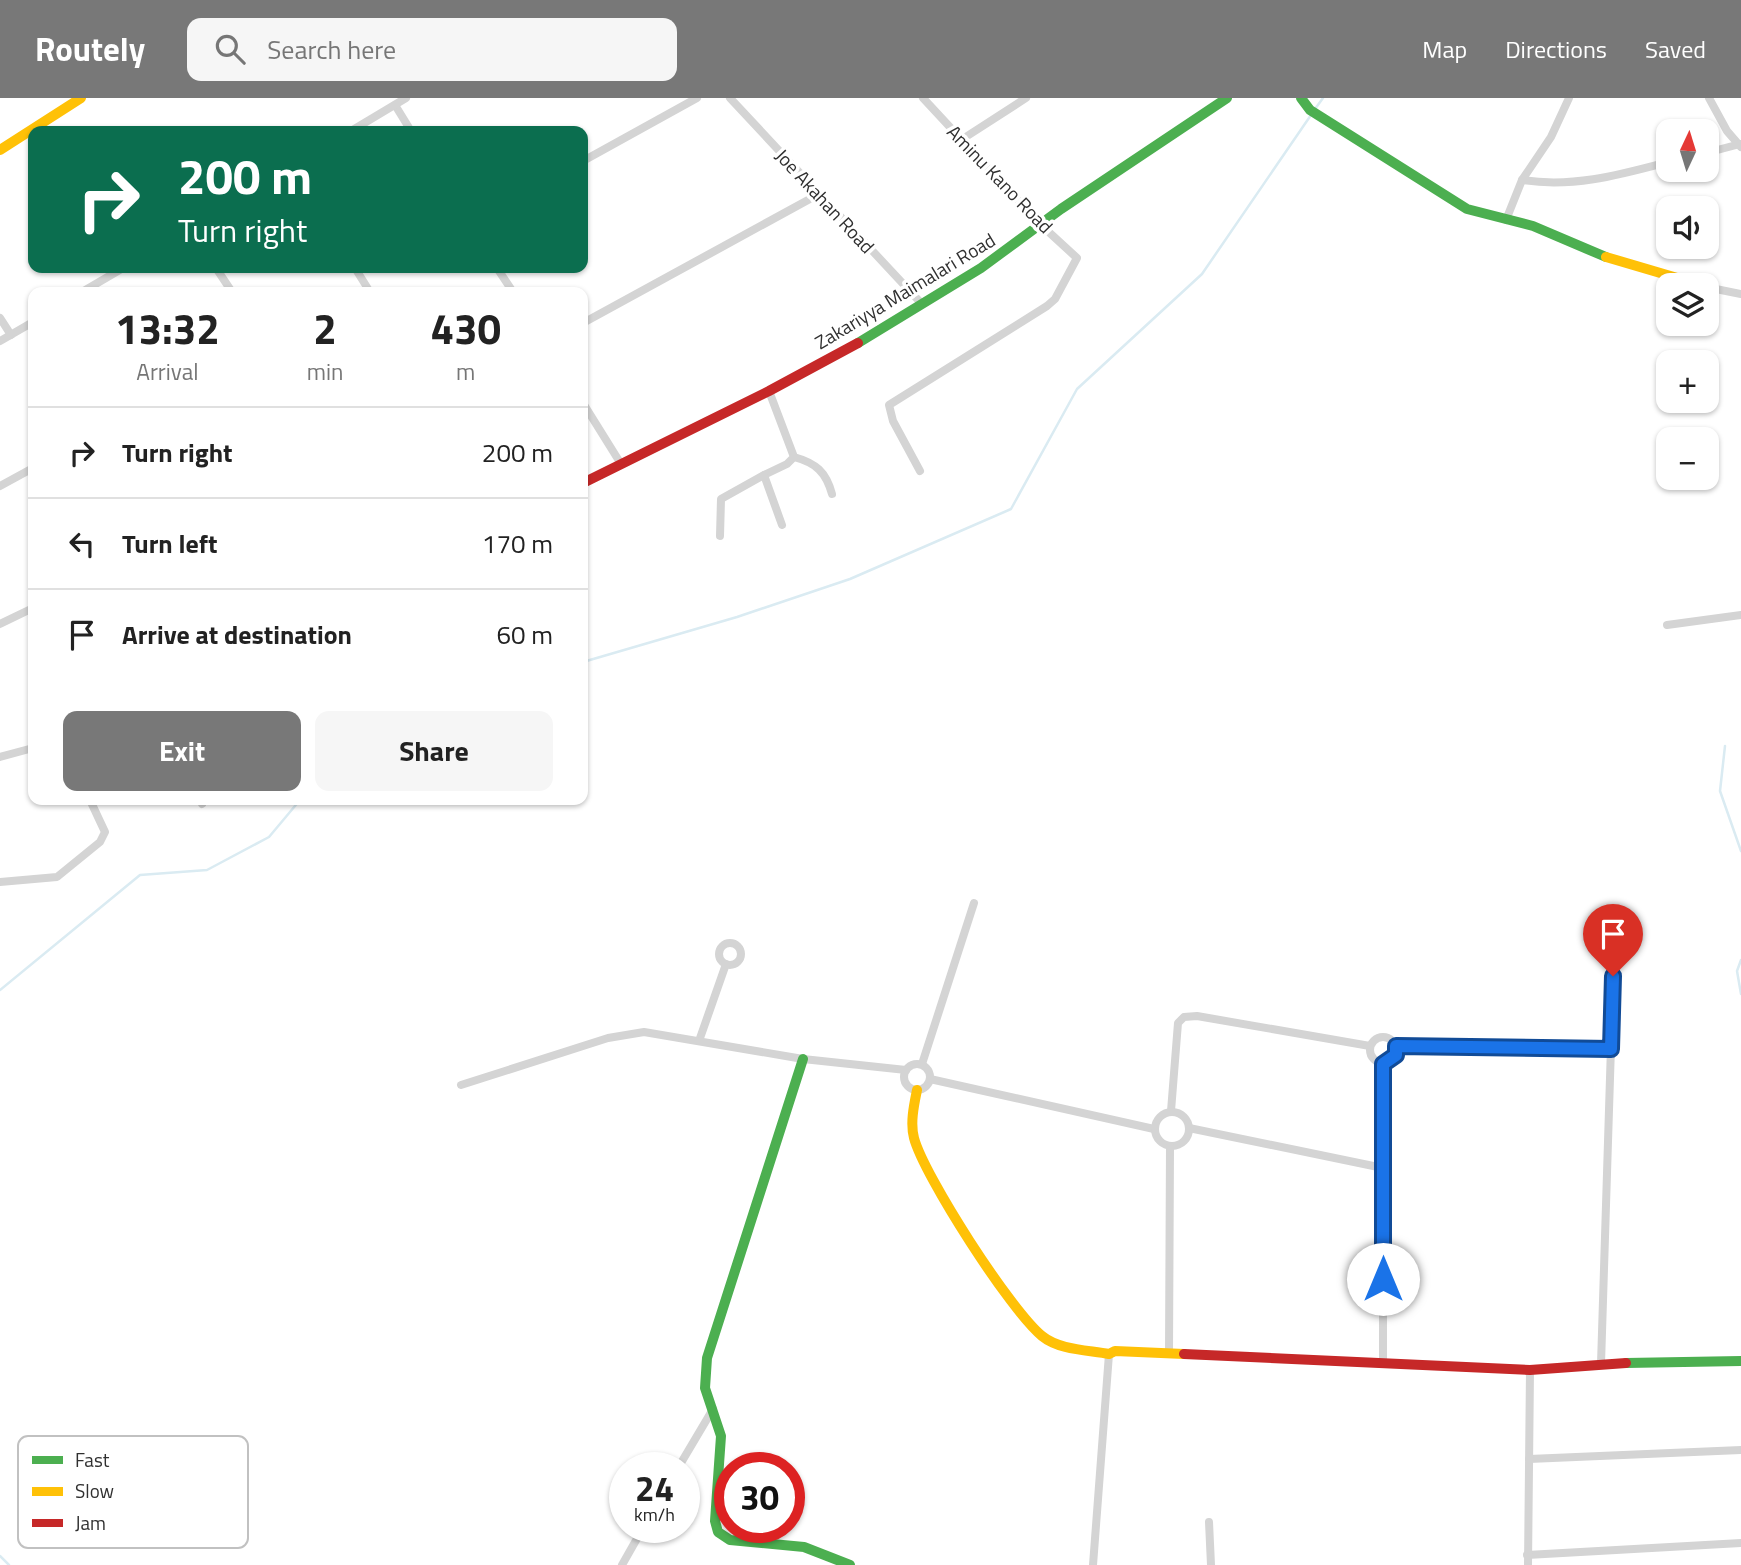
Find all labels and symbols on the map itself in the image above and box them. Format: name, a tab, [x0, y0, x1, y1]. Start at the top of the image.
street label: Aminu Kano Road	[941, 118, 1060, 240]
north arrow	[1656, 119, 1718, 182]
street label: Joe Akahan Road	[769, 142, 882, 260]
street label: Zakariyya Maimalari Road	[809, 225, 1000, 356]
pin	[1583, 904, 1643, 976]
position arrow	[1346, 1242, 1420, 1316]
legend	[18, 1436, 248, 1548]
text: Fast	[75, 1445, 110, 1474]
speed limit sign: 30	[714, 1452, 805, 1543]
text: Slow	[75, 1476, 114, 1505]
text: Jam	[75, 1508, 106, 1537]

